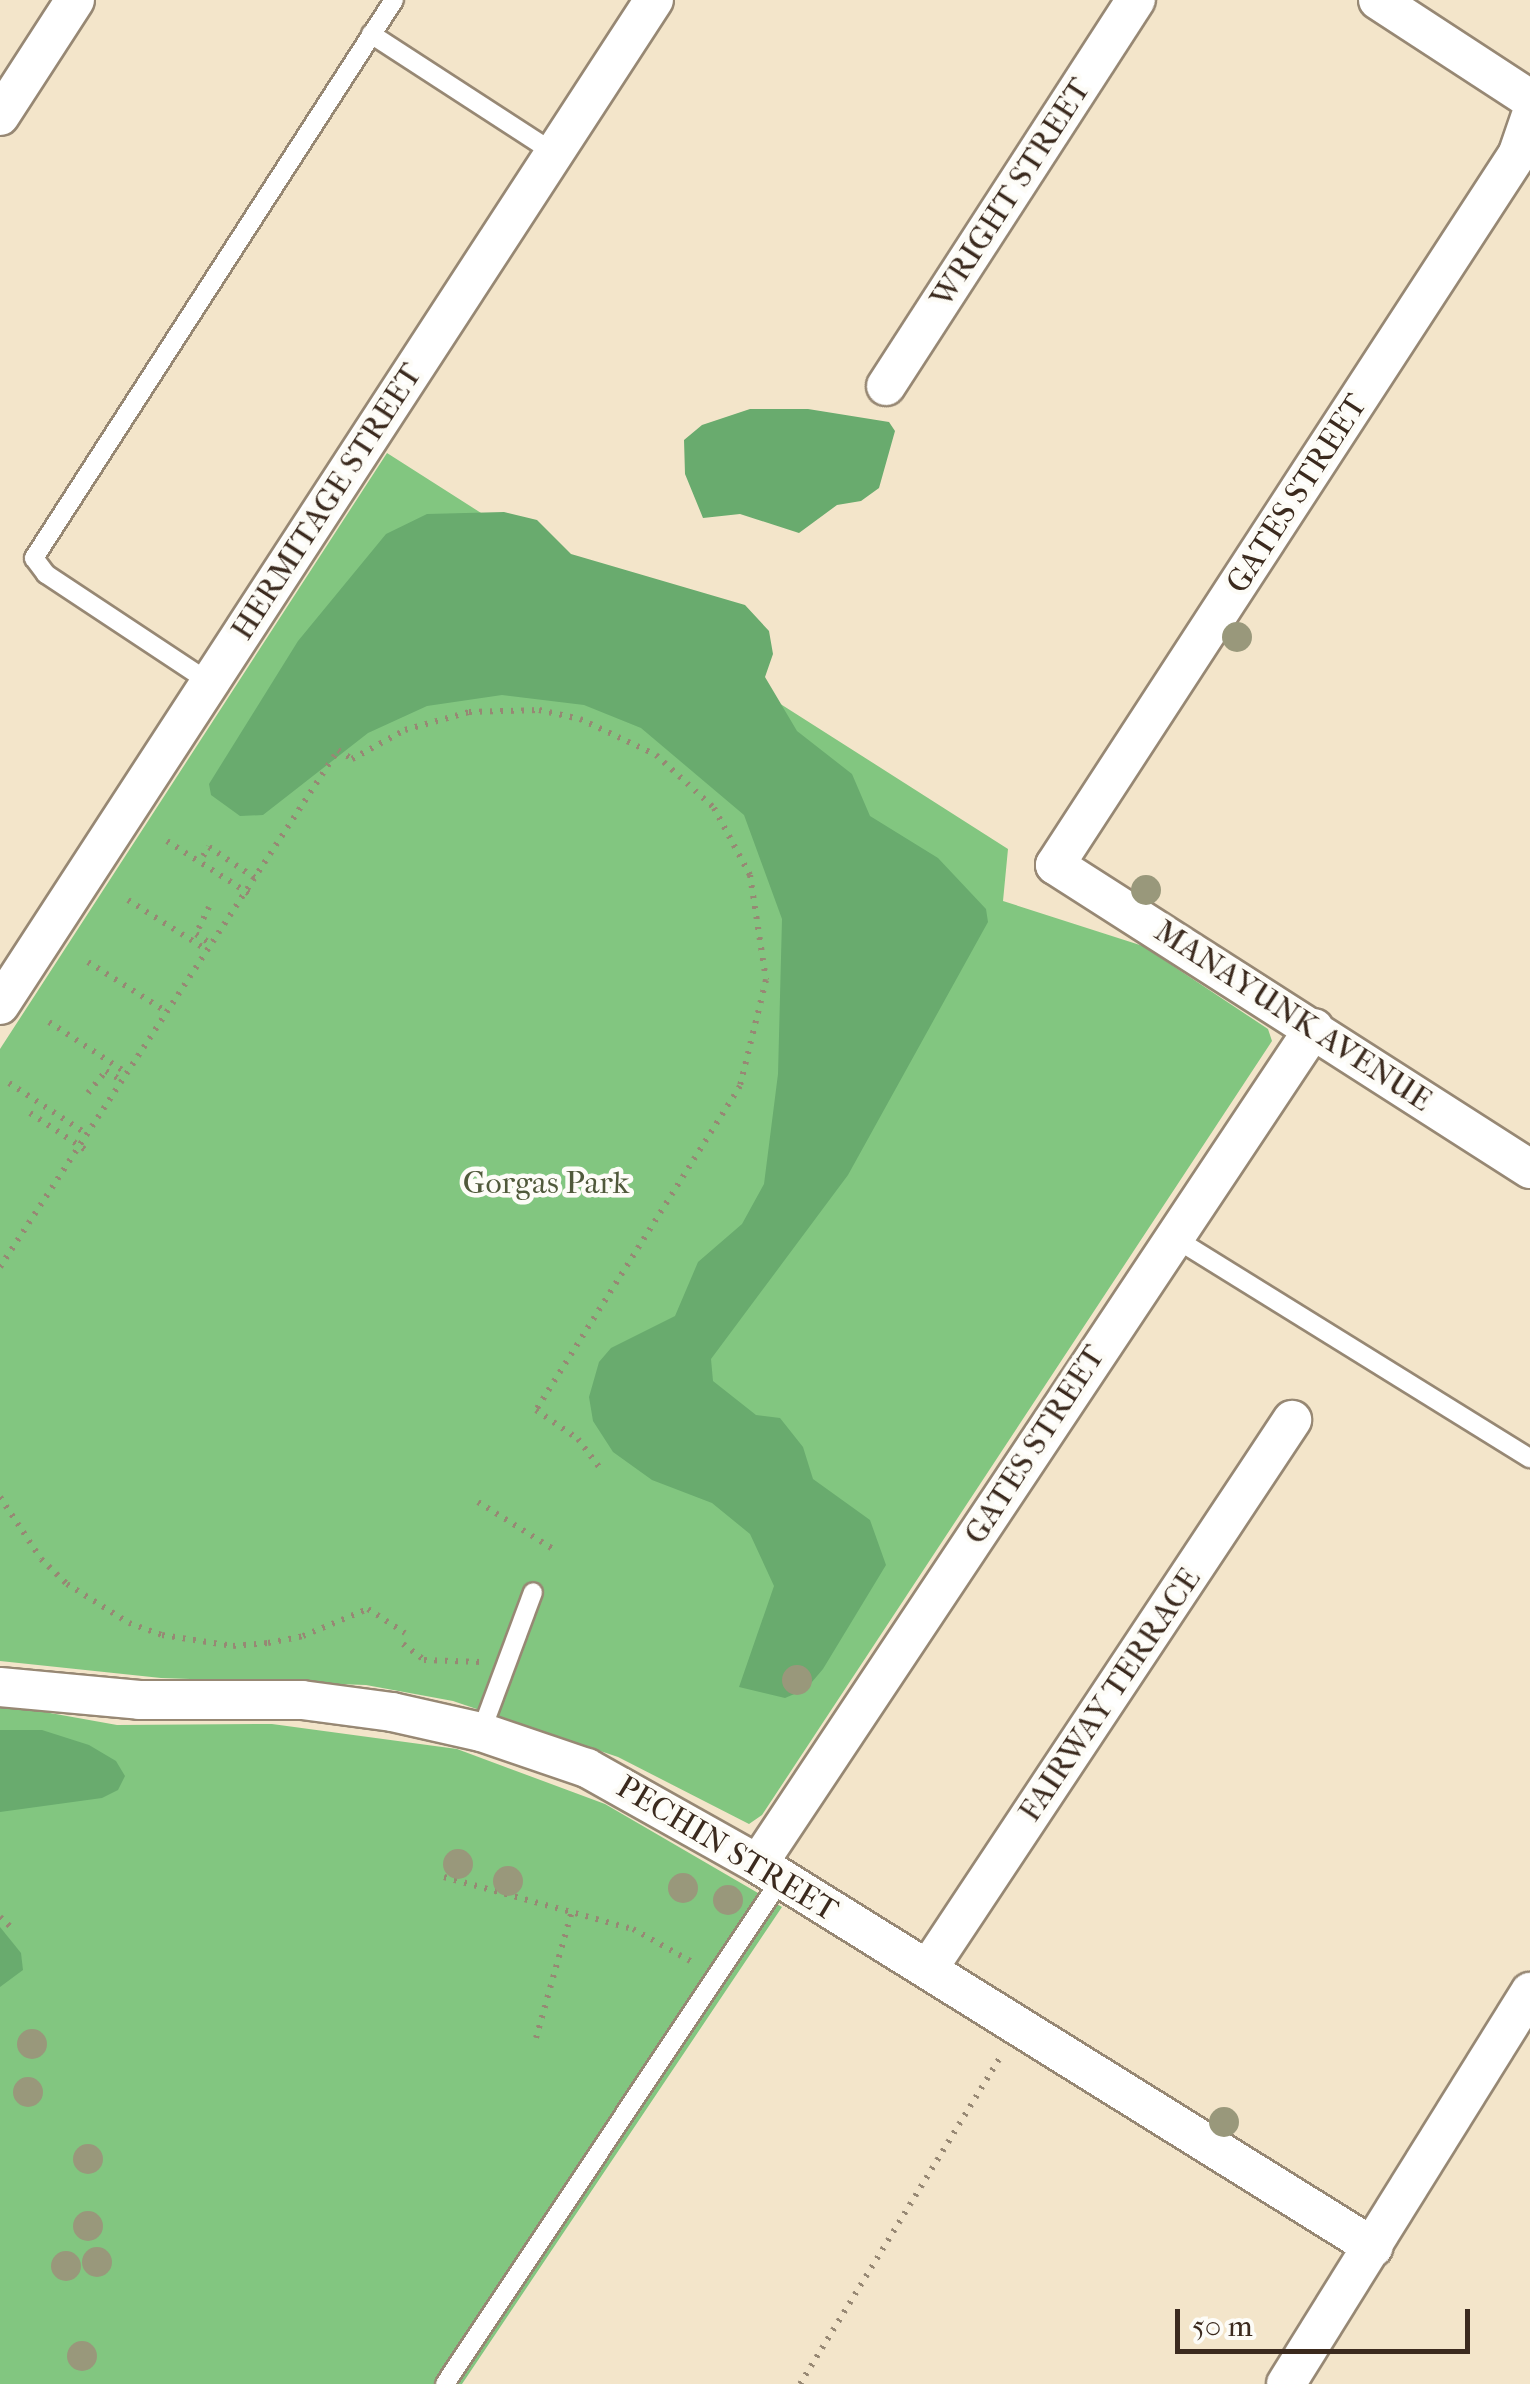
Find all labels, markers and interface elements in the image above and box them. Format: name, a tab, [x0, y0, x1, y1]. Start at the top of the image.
street label: WRIGHT STREET	[923, 71, 1099, 315]
street label: HERMITAGE STREET	[223, 357, 431, 647]
street label: GATES STREET	[1219, 387, 1375, 601]
street label: MANAYUNK AVENUE	[1147, 912, 1439, 1120]
park label: Gorgas Park	[463, 1164, 629, 1202]
street label: GATES STREET	[957, 1338, 1113, 1552]
street label: FAIRWAY TERRACE	[1011, 1561, 1209, 1829]
street label: PECHIN STREET	[610, 1768, 844, 1930]
scale bar	[1180, 2289, 1475, 2351]
text: 50 m	[1192, 2309, 1253, 2344]

